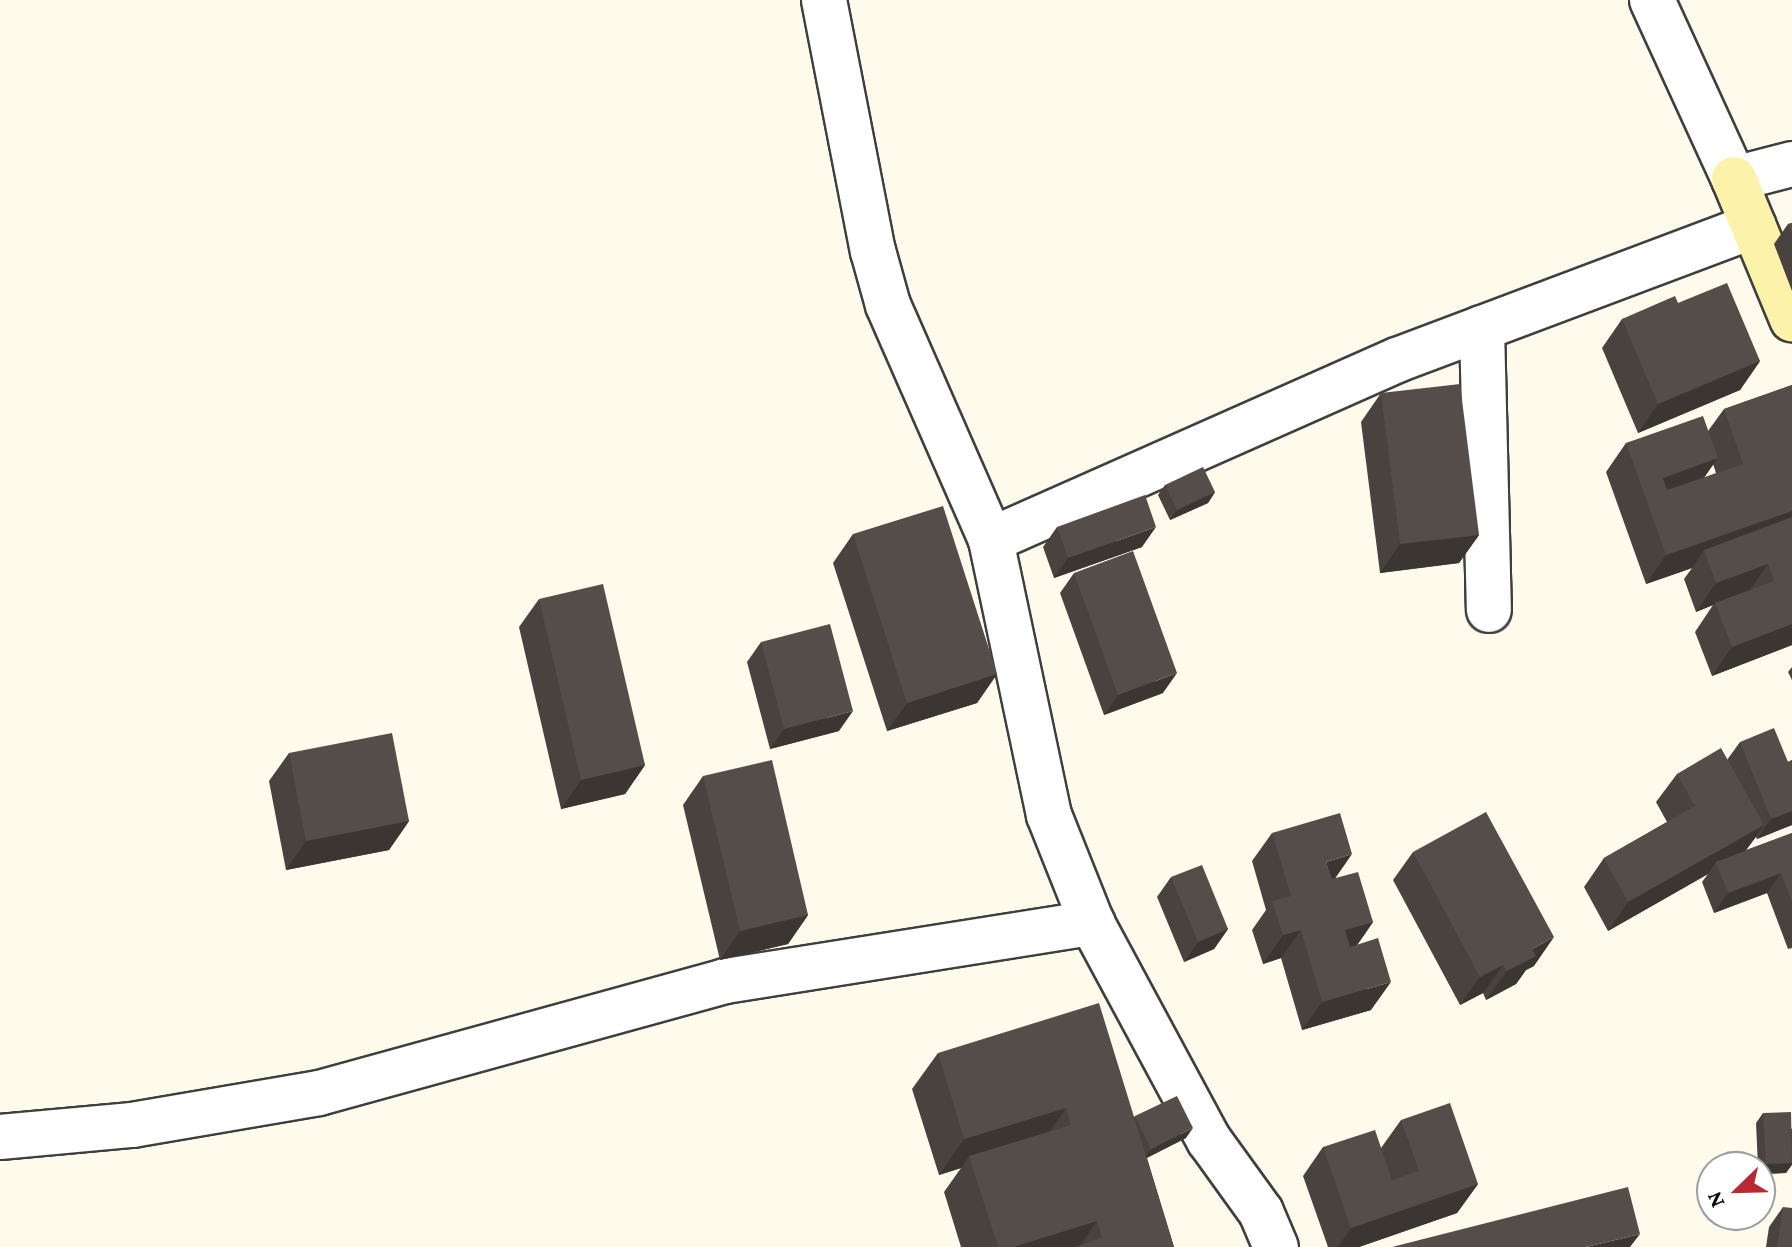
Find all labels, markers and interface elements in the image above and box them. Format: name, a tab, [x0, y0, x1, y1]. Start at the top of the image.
north arrow	[1696, 1151, 1776, 1231]
text: N	[1701, 1188, 1730, 1212]

